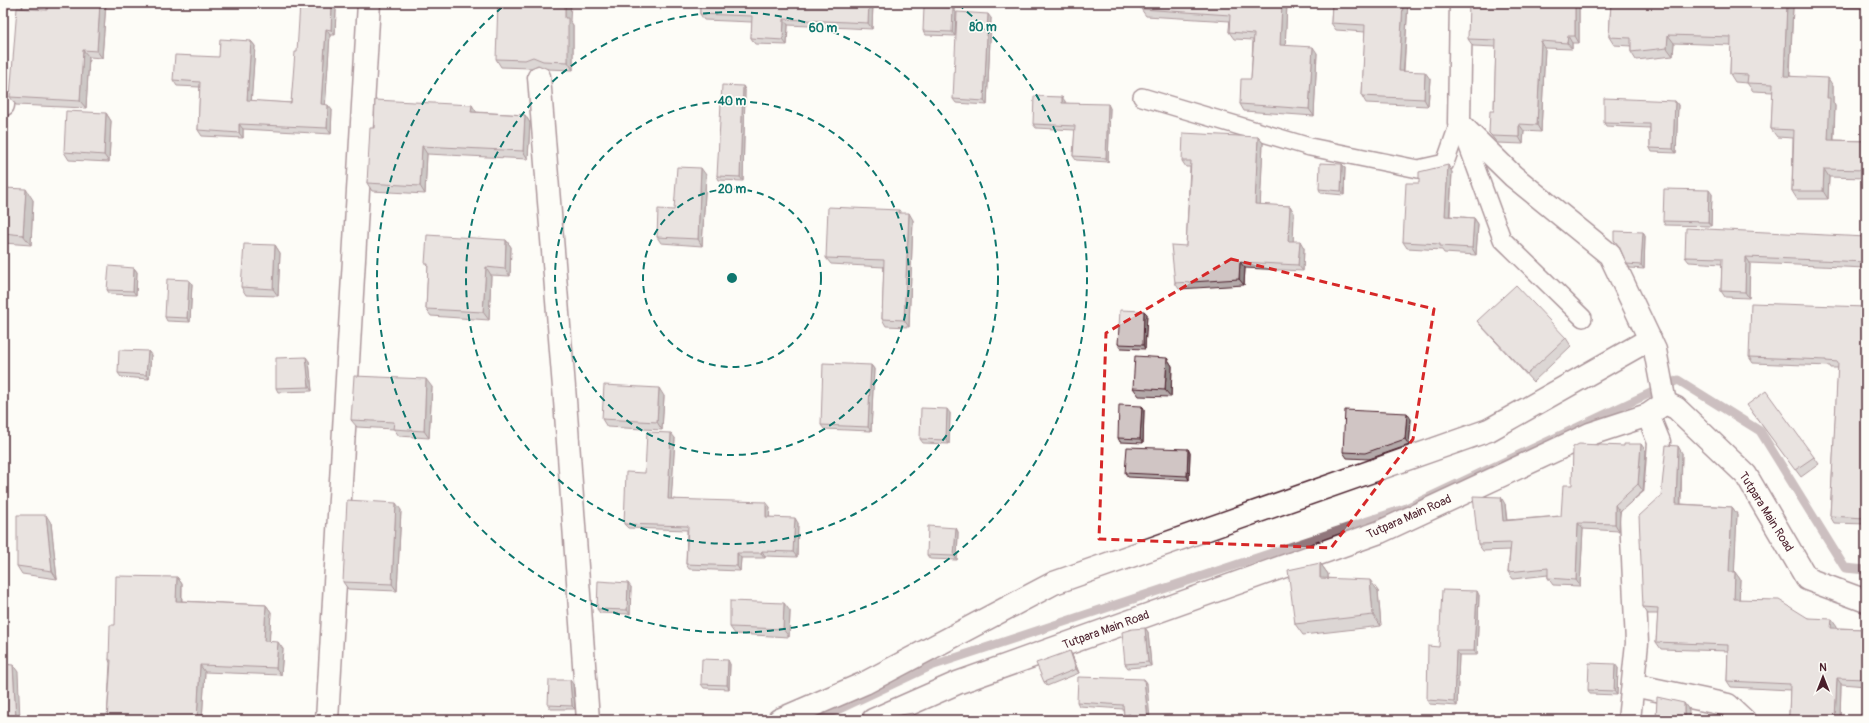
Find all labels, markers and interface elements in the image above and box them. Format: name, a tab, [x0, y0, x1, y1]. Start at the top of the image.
text: 80 m	[969, 20, 997, 35]
text: 60 m	[809, 21, 838, 36]
text: 40 m	[717, 94, 747, 109]
text: 20 m	[718, 182, 746, 197]
centre of rings	[725, 271, 739, 285]
street label: Tutpara Main Road	[1735, 469, 1797, 555]
street label: Tutpara Main Road	[1364, 492, 1454, 542]
street label: Tutpara Main Road	[1061, 607, 1152, 653]
north arrow	[1803, 657, 1843, 697]
text: N	[1819, 661, 1827, 674]

